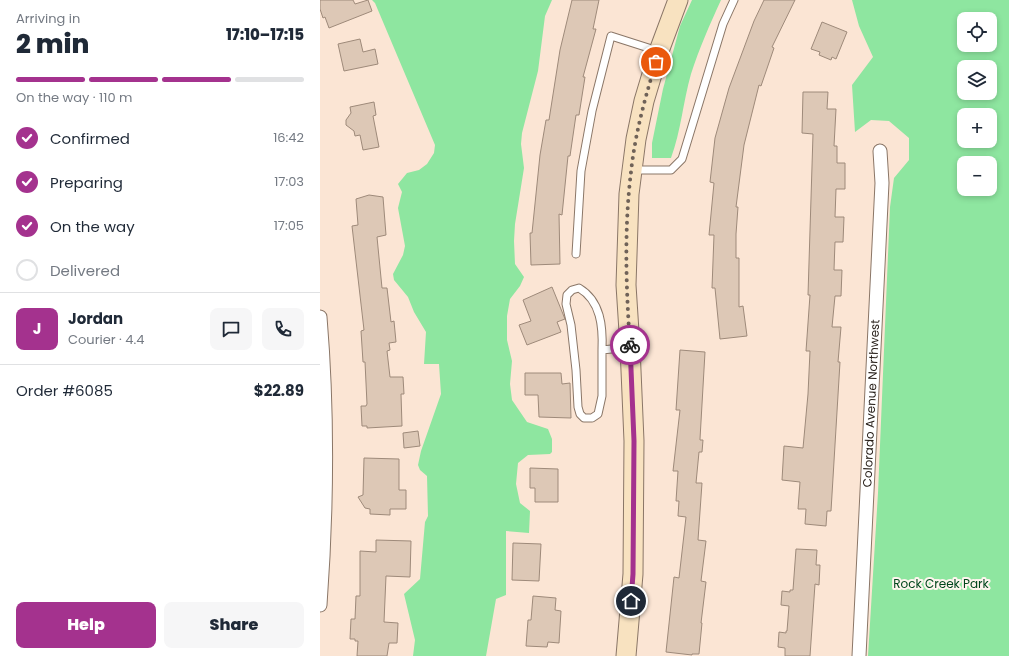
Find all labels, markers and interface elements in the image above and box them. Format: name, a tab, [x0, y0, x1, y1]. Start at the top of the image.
text: Arriving in	[16, 9, 80, 28]
map controls	[957, 12, 997, 196]
button: locate	[957, 12, 997, 52]
text: 17:10–17:15	[226, 24, 304, 45]
text: 2 min	[16, 26, 89, 62]
pin	[639, 45, 673, 79]
icon: bag	[645, 51, 667, 73]
button: layers	[957, 60, 997, 100]
text: On the way · 110 m	[16, 88, 132, 107]
button: +	[957, 108, 997, 148]
icon: check	[16, 127, 38, 149]
text: Confirmed	[50, 128, 130, 149]
text: 16:42	[273, 128, 304, 147]
button: −	[957, 156, 997, 196]
icon: check	[16, 171, 38, 193]
text: Preparing	[50, 172, 123, 193]
text: 17:03	[274, 172, 304, 191]
icon: check	[16, 215, 38, 237]
text: On the way	[50, 216, 135, 237]
text: 17:05	[274, 216, 304, 235]
text: Delivered	[50, 260, 120, 281]
text: Jordan	[68, 308, 123, 329]
button: chat	[210, 308, 252, 350]
button: phone	[262, 308, 304, 350]
text: J	[33, 318, 41, 339]
street label: Colorado Avenue Northwest	[858, 319, 883, 488]
courier	[610, 325, 650, 365]
text: Courier · 4.4	[68, 330, 144, 349]
icon: bike	[619, 334, 641, 356]
text: Order #6085	[16, 380, 113, 401]
text: $22.89	[254, 380, 304, 401]
park label: Rock Creek Park	[893, 575, 989, 592]
pin	[614, 584, 648, 618]
icon: home	[620, 590, 642, 612]
button: Help	[16, 602, 156, 648]
button: Share	[164, 602, 304, 648]

